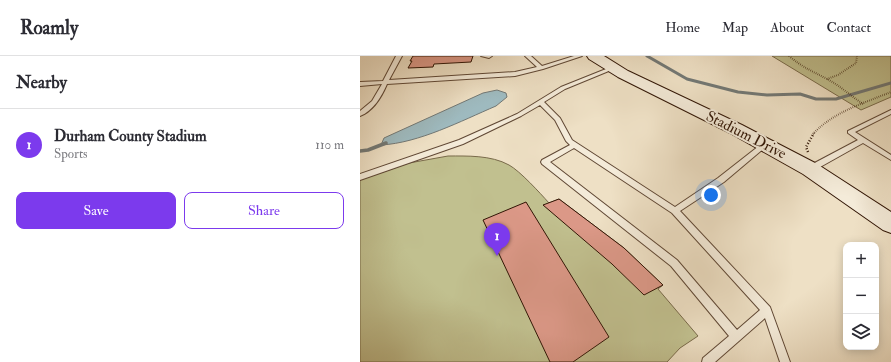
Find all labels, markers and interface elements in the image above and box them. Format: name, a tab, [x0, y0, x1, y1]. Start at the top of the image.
text: Roamly	[20, 16, 78, 40]
text: Home	[665, 19, 700, 36]
text: Map	[722, 19, 748, 36]
text: About	[770, 19, 804, 36]
text: Contact	[826, 19, 871, 36]
text: Nearby	[16, 72, 67, 93]
street label: Stadium Drive	[703, 107, 789, 163]
text: Durham County Stadium	[54, 127, 207, 146]
text: 1	[27, 137, 31, 153]
text: 110 m	[315, 137, 344, 153]
text: Sports	[54, 146, 88, 162]
your location	[701, 185, 721, 205]
button: Save	[16, 192, 176, 229]
button: Share	[184, 192, 344, 229]
pin: 1	[484, 223, 510, 256]
map controls	[843, 242, 879, 350]
button: +	[843, 242, 879, 278]
button: −	[843, 278, 879, 314]
button: layers	[843, 314, 879, 350]

